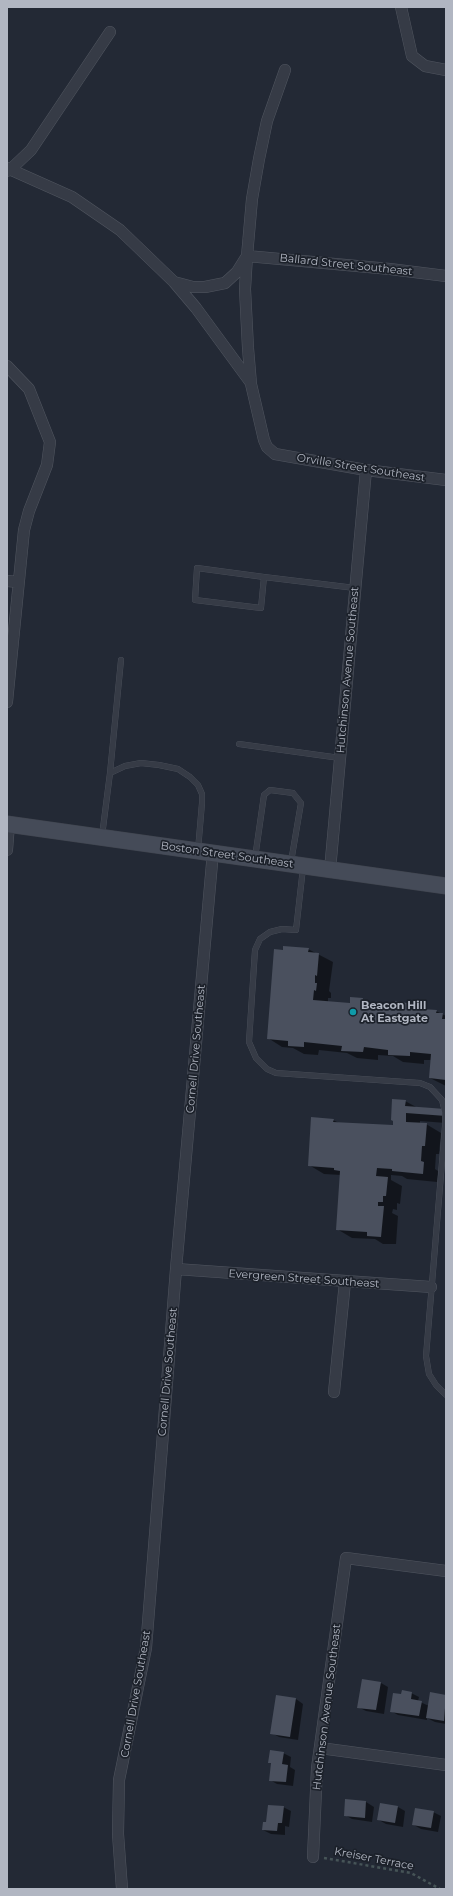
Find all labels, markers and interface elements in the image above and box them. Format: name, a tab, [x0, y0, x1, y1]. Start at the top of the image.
street label: Ballard Street Southeast	[279, 251, 413, 279]
street label: Orville Street Southeast	[296, 451, 426, 485]
street label: Hutchinson Avenue Southeast	[334, 586, 362, 754]
street label: Boston Street Southeast	[160, 839, 294, 871]
street label: Cornell Drive Southeast	[184, 984, 208, 1114]
place label: Beacon Hill At Eastgate	[361, 999, 428, 1025]
marker: Beacon Hill At Eastgate	[348, 1007, 358, 1017]
street label: Evergreen Street Southeast	[228, 1267, 380, 1291]
street label: Cornell Drive Southeast	[156, 1307, 180, 1437]
street label: Hutchinson Avenue Southeast	[310, 1623, 344, 1791]
street label: Cornell Drive Southeast	[118, 1629, 154, 1759]
street label: Kreiser Terrace	[333, 1845, 415, 1873]

